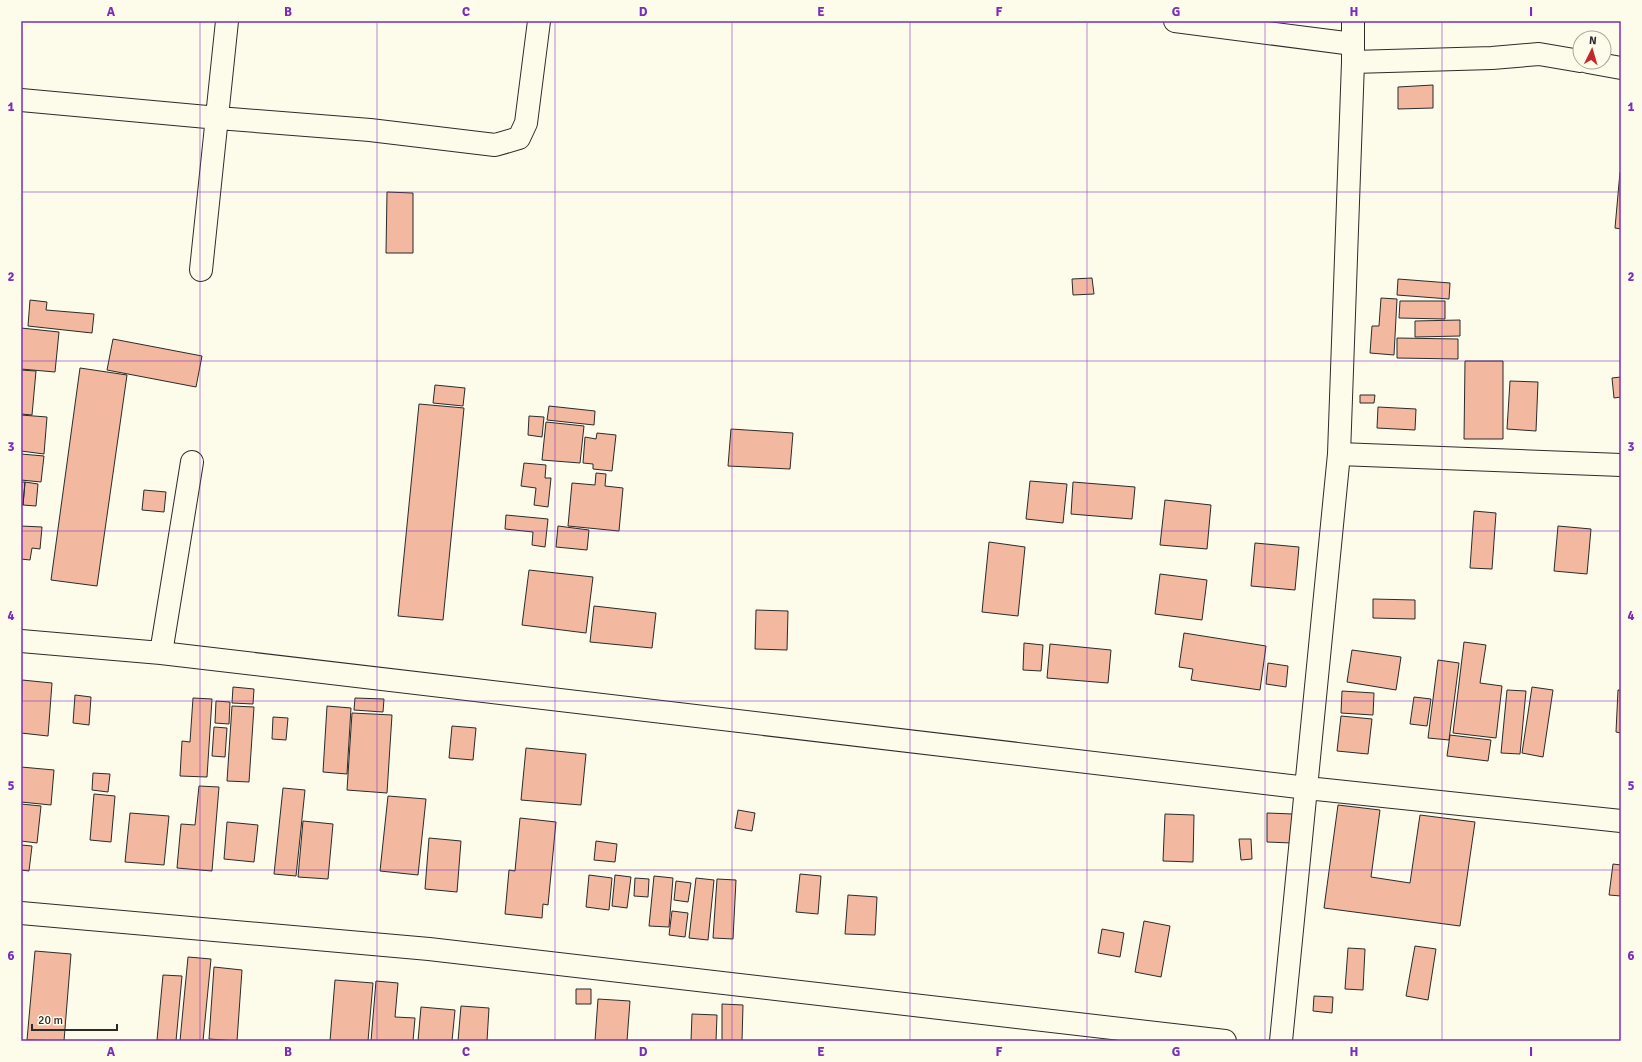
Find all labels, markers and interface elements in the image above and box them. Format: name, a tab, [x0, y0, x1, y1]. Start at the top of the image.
text: A	[107, 4, 116, 20]
text: B	[284, 4, 292, 20]
text: C	[462, 4, 470, 20]
text: D	[639, 4, 648, 20]
text: E	[817, 4, 825, 20]
text: F	[996, 4, 1003, 20]
text: G	[1172, 4, 1180, 20]
text: H	[1350, 4, 1358, 20]
text: I	[1529, 4, 1533, 20]
north arrow	[1572, 30, 1612, 70]
text: N	[1588, 34, 1597, 47]
text: 1	[7, 99, 15, 115]
text: 1	[1627, 99, 1635, 115]
text: 2	[7, 269, 15, 285]
text: 2	[1627, 269, 1635, 285]
text: 3	[7, 439, 15, 455]
text: 3	[1627, 439, 1635, 455]
text: 4	[7, 608, 15, 624]
text: 4	[1627, 608, 1635, 624]
text: 5	[7, 778, 15, 794]
text: 5	[1627, 778, 1635, 794]
text: 6	[7, 948, 15, 964]
text: 6	[1627, 948, 1635, 964]
scale bar	[32, 1006, 117, 1032]
text: 20 m	[38, 1013, 63, 1028]
text: A	[107, 1044, 116, 1060]
text: B	[284, 1044, 292, 1060]
text: C	[462, 1044, 470, 1060]
text: D	[639, 1044, 648, 1060]
text: E	[817, 1044, 825, 1060]
text: F	[996, 1044, 1003, 1060]
text: G	[1172, 1044, 1180, 1060]
text: H	[1350, 1044, 1358, 1060]
text: I	[1529, 1044, 1533, 1060]

